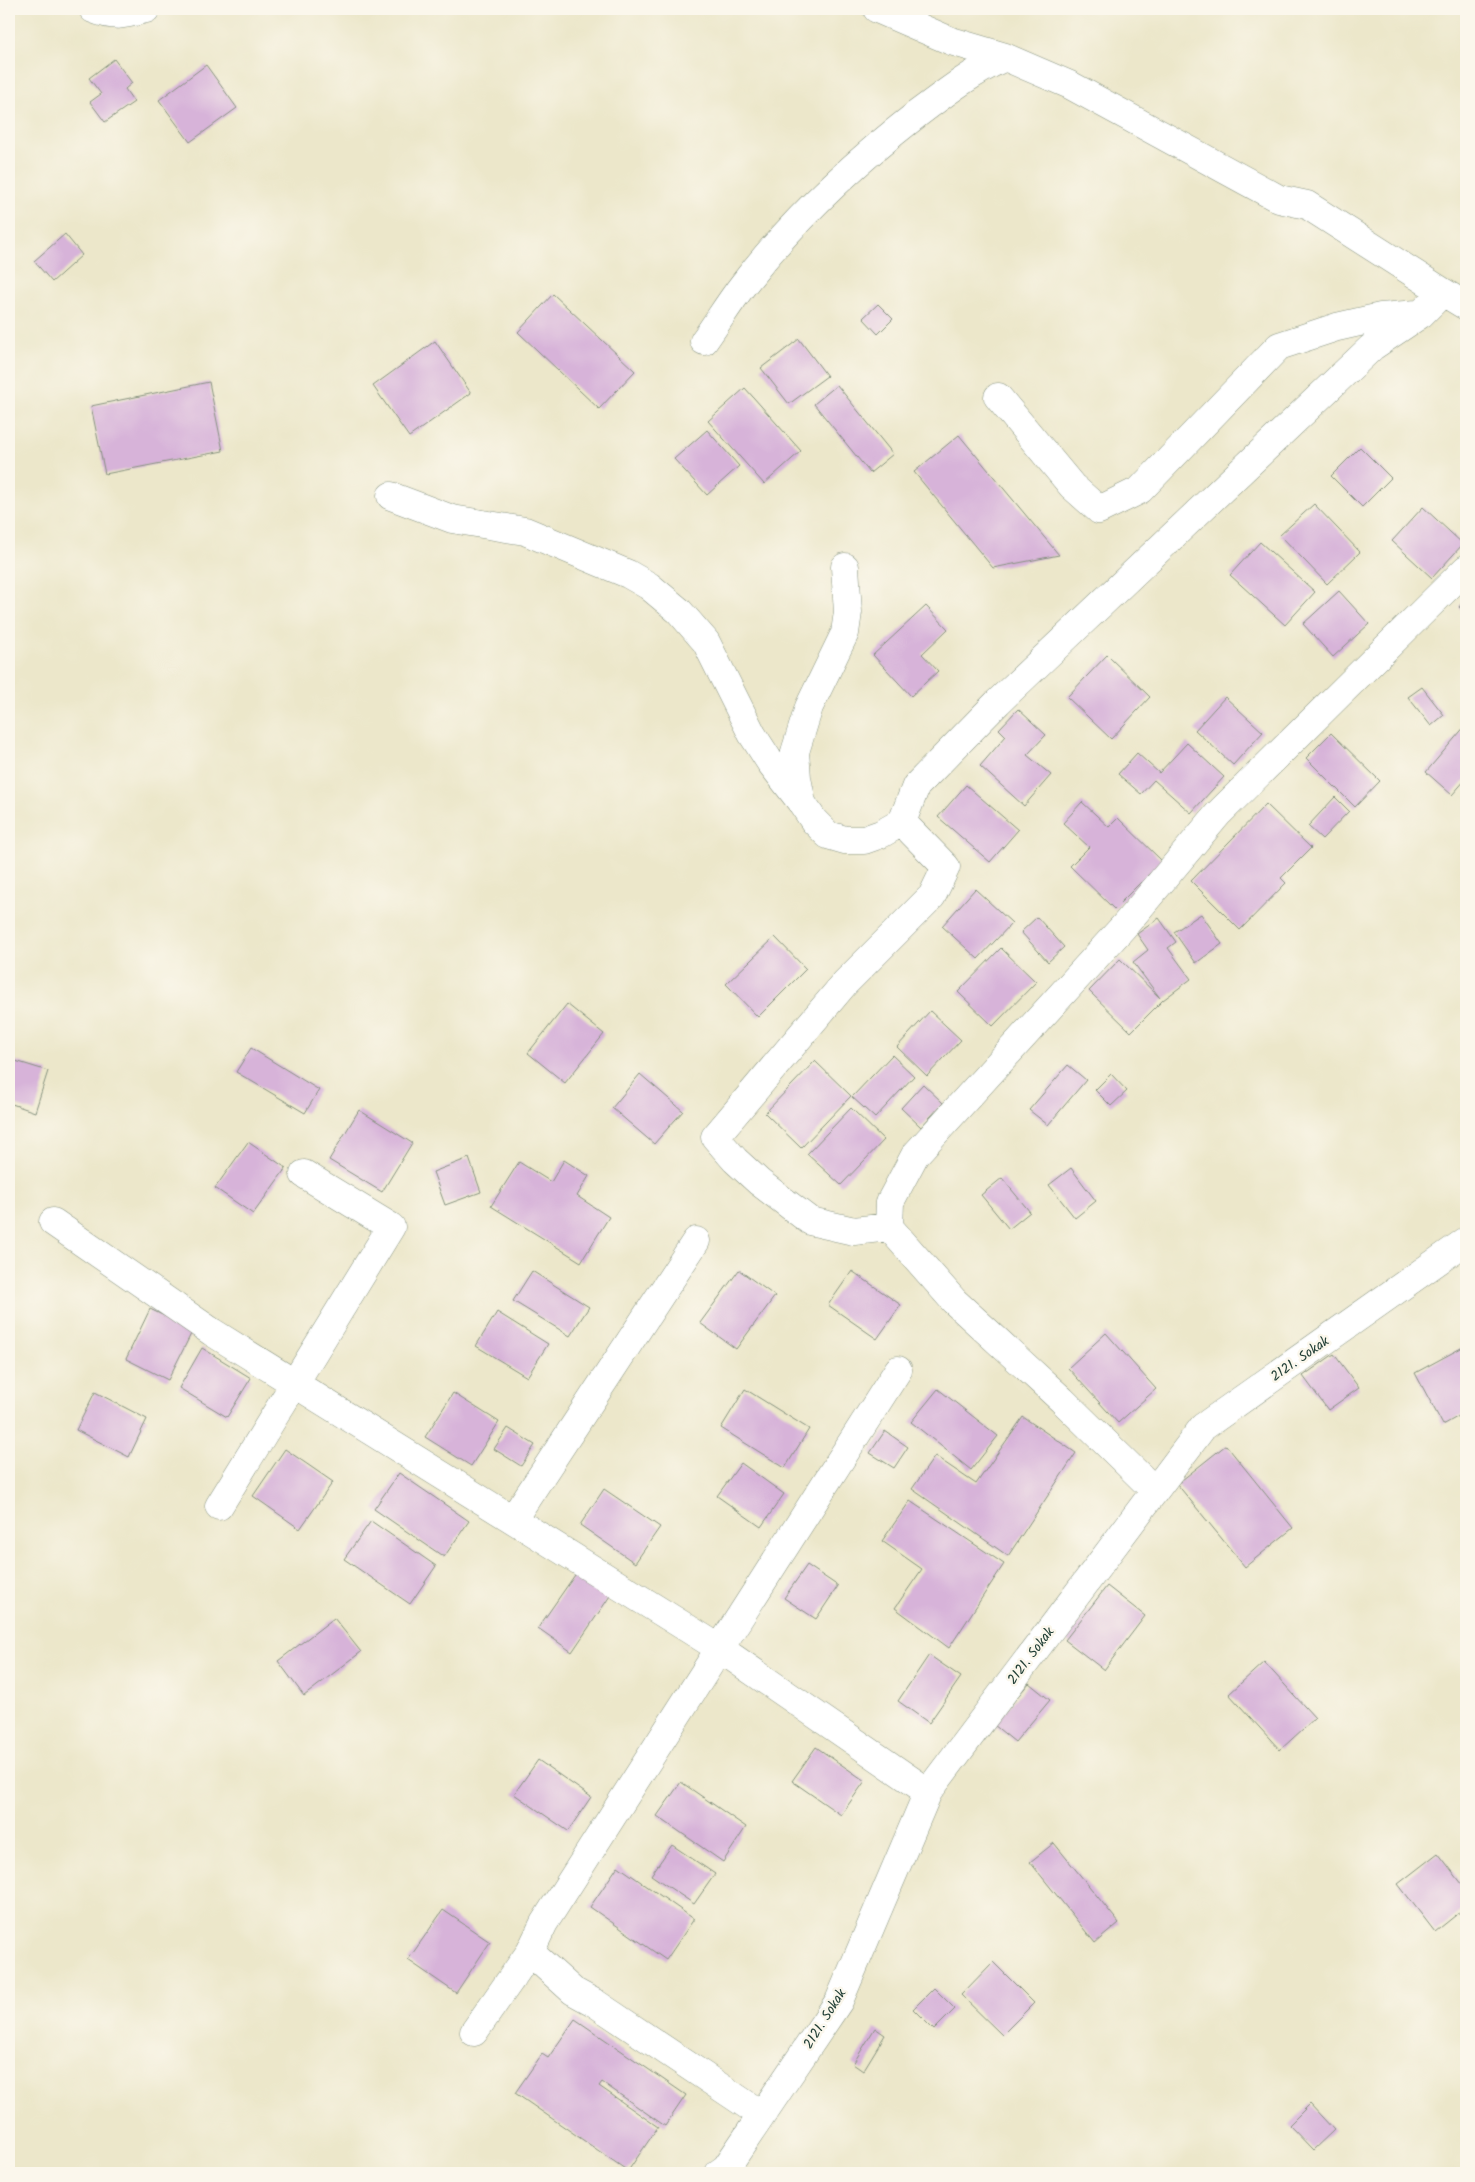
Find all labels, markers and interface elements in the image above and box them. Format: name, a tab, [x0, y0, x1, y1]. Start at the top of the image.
street label: 2121. Sokak	[1266, 1330, 1334, 1387]
street label: 2121. Sokak	[1002, 1622, 1060, 1690]
street label: 2121. Sokak	[798, 1984, 852, 2053]

